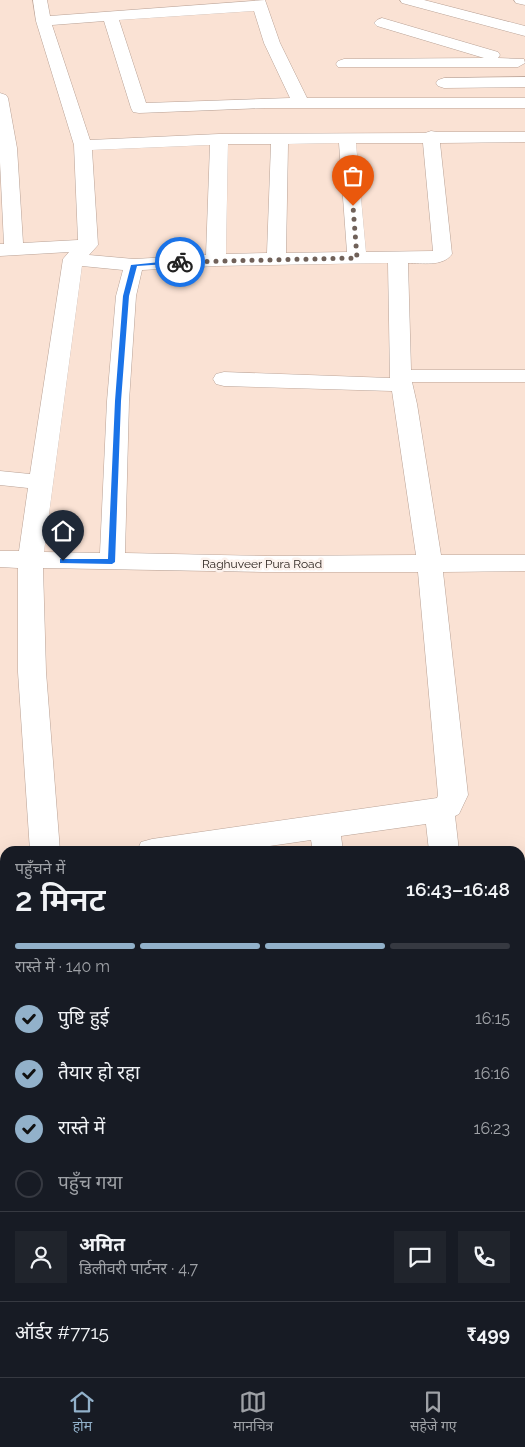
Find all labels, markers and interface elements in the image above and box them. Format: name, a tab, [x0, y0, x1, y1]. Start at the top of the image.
pin	[332, 155, 374, 206]
icon: bag	[339, 162, 367, 190]
courier	[155, 237, 205, 287]
icon: bike	[166, 248, 194, 276]
pin	[42, 510, 84, 561]
icon: home	[49, 517, 77, 545]
street label: Raghuveer Pura Road	[202, 557, 322, 571]
text: पहुँचने में	[15, 859, 65, 878]
text: 16:43–16:48	[406, 878, 510, 900]
text: 2 मिनट	[15, 881, 105, 918]
text: रास्ते में · 140 m	[15, 957, 110, 976]
icon: check	[15, 1005, 43, 1033]
text: पुष्टि हुई	[58, 1006, 109, 1028]
text: 16:15	[475, 1009, 510, 1028]
icon: check	[15, 1060, 43, 1088]
text: तैयार हो रहा	[58, 1061, 140, 1083]
text: 16:16	[474, 1064, 510, 1083]
icon: check	[15, 1115, 43, 1143]
text: रास्ते में	[58, 1116, 105, 1138]
text: 16:23	[474, 1119, 510, 1138]
text: पहुँच गया	[58, 1171, 122, 1193]
button: person	[15, 1231, 67, 1283]
button: chat	[394, 1231, 446, 1283]
button: phone	[458, 1231, 510, 1283]
text: अमित	[79, 1233, 125, 1255]
text: डिलीवरी पार्टनर · 4.7	[79, 1259, 198, 1278]
text: ऑर्डर #7715	[15, 1321, 109, 1343]
text: ₹499	[467, 1323, 510, 1345]
tab: होम	[68, 1388, 96, 1437]
tab: मानचित्र	[233, 1388, 273, 1437]
tab: सहेजे गए	[410, 1388, 457, 1437]

